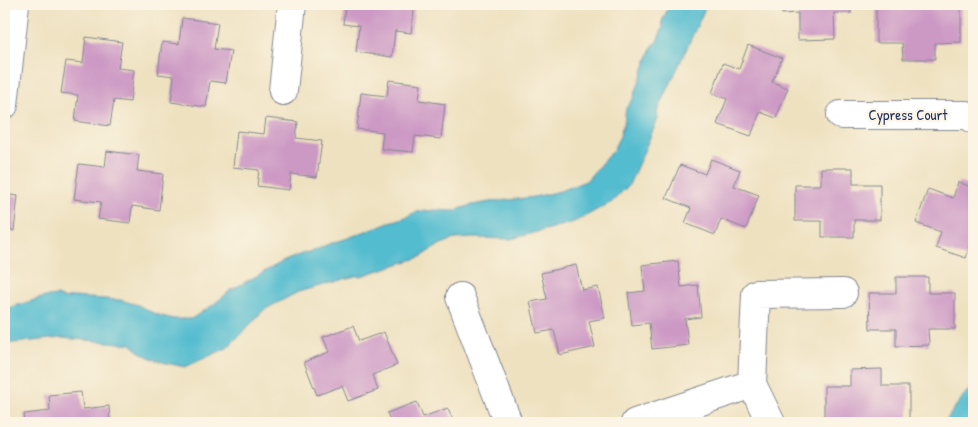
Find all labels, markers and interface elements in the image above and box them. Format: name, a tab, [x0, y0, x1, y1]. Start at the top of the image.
street label: Cypress Court	[869, 104, 948, 125]

